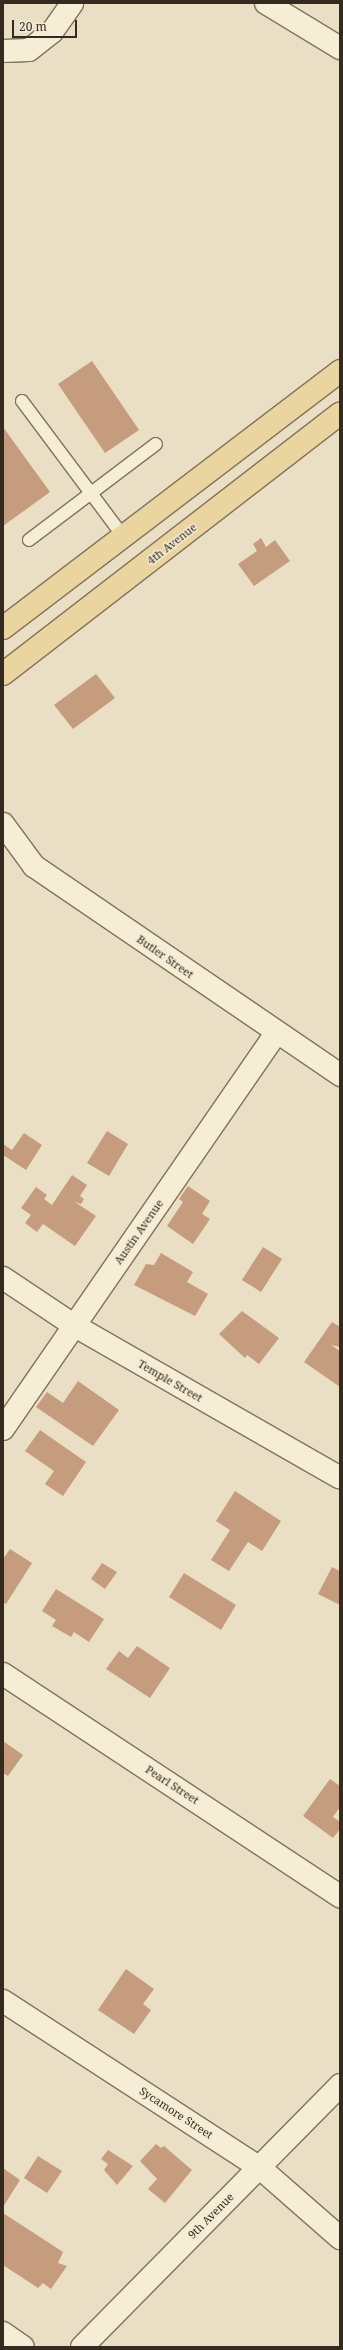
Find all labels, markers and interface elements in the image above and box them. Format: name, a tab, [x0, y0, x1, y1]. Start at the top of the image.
scale bar	[14, 12, 79, 38]
text: 20 m	[19, 18, 47, 35]
street label: 4th Avenue	[145, 521, 199, 567]
street label: Butler Street	[134, 933, 196, 981]
street label: Austin Avenue	[112, 1197, 166, 1267]
street label: Temple Street	[135, 1357, 205, 1405]
street label: Pearl Street	[143, 1763, 201, 1807]
street label: Sycamore Street	[137, 2084, 215, 2142]
street label: 9th Avenue	[185, 2190, 237, 2242]

